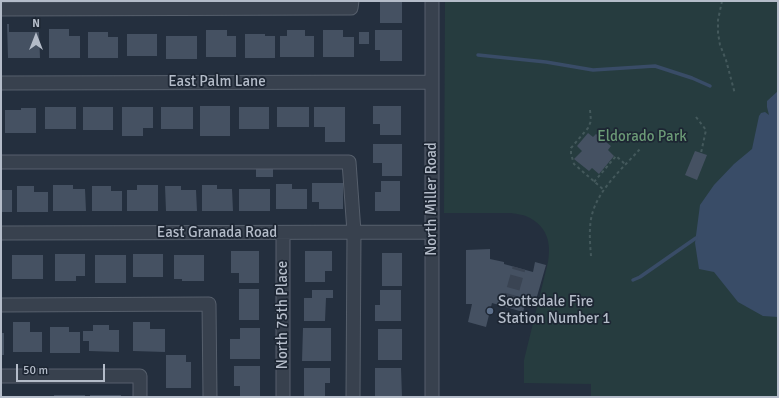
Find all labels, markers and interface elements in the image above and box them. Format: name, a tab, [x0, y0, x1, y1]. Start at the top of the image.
north arrow	[16, 16, 56, 56]
text: N	[32, 17, 40, 30]
street label: East Palm Lane	[168, 73, 266, 91]
park label: Eldorado Park	[597, 128, 687, 146]
street label: North Miller Road	[423, 142, 441, 256]
street label: East Granada Road	[157, 224, 277, 242]
street label: North 75th Place	[274, 261, 292, 369]
place label: Scottsdale Fire Station Number 1	[498, 293, 610, 328]
marker: Scottsdale Fire Station Number 1	[485, 306, 495, 316]
scale bar	[18, 356, 107, 382]
text: 50 m	[23, 363, 48, 378]

